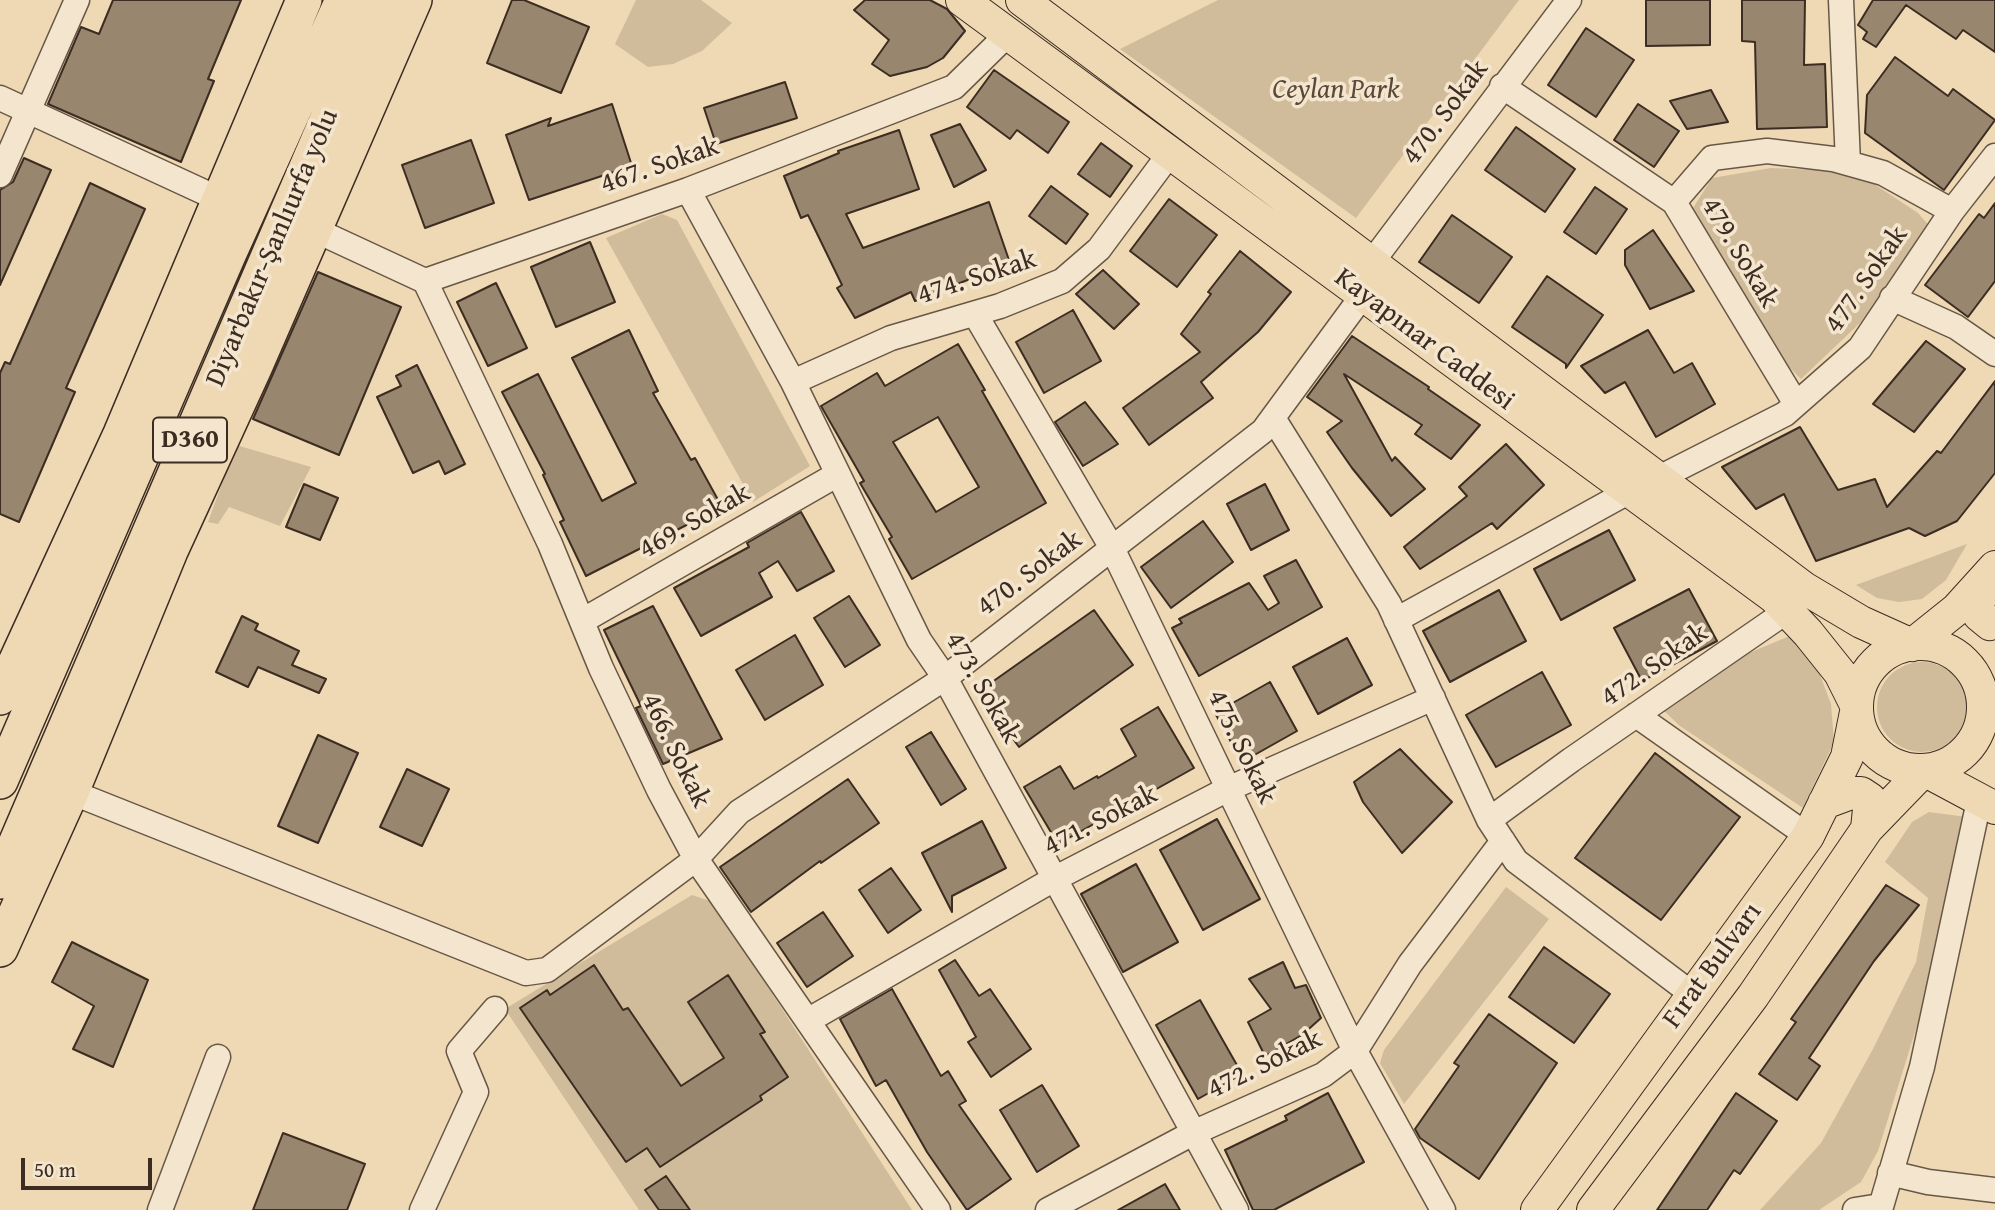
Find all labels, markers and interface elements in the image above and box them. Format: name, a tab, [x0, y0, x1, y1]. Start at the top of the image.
street label: 470. Sokak	[1396, 54, 1496, 172]
park label: Ceylan Park	[1272, 74, 1400, 108]
street label: Diyarbakır-Şanlıurfa yolu	[199, 104, 347, 392]
street label: 467. Sokak	[596, 130, 724, 202]
street label: 479. Sokak	[1693, 192, 1785, 314]
street label: 477. Sokak	[1818, 220, 1916, 340]
street label: 474. Sokak	[913, 243, 1041, 313]
street label: Kayapınar Caddesi	[1327, 261, 1521, 419]
road number: D360	[153, 418, 227, 462]
street label: 469. Sokak	[633, 477, 757, 567]
street label: 470. Sokak	[971, 524, 1089, 624]
street label: 472. Sokak	[1595, 617, 1715, 715]
street label: 473. Sokak	[937, 626, 1027, 750]
street label: 475. Sokak	[1199, 684, 1283, 810]
street label: 466. Sokak	[633, 688, 717, 814]
street label: 471. Sokak	[1039, 778, 1163, 864]
street label: Fırat Bulvarı	[1656, 897, 1770, 1035]
street label: 472. Sokak	[1202, 1023, 1328, 1107]
scale bar	[24, 1144, 156, 1188]
text: 50 m	[34, 1154, 76, 1185]

